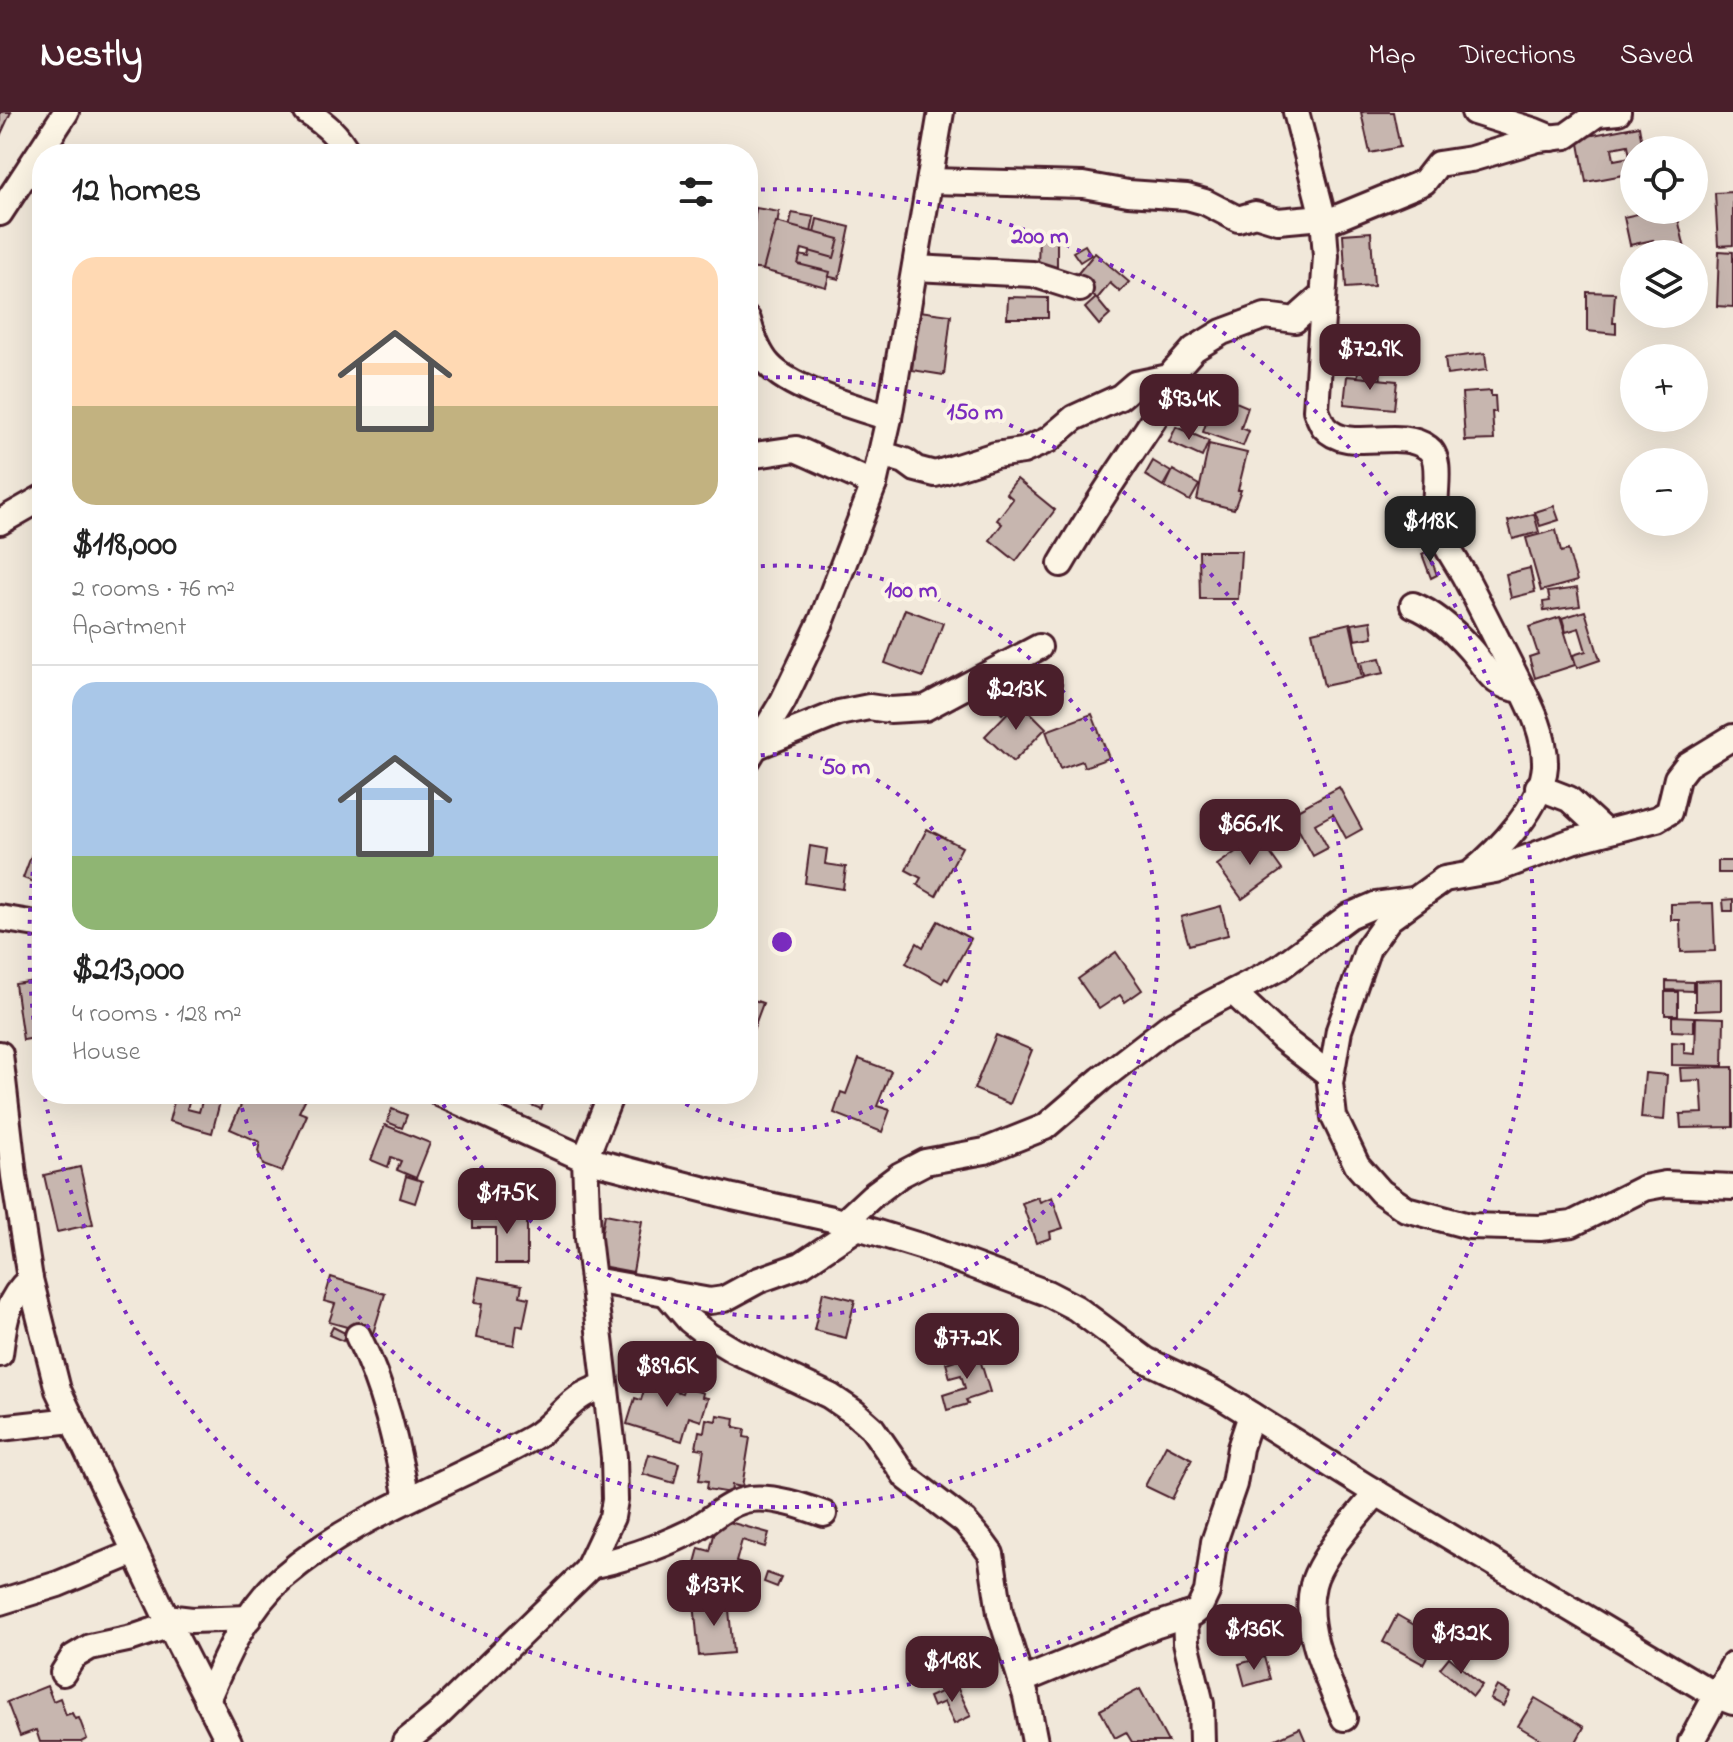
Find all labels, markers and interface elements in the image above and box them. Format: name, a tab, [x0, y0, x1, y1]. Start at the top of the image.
text: Nestly	[40, 28, 142, 84]
text: Map	[1368, 36, 1416, 77]
text: Directions	[1460, 36, 1576, 77]
text: Saved	[1620, 36, 1693, 77]
map controls	[1620, 136, 1708, 536]
button: locate	[1620, 136, 1708, 224]
text: 12 homes	[72, 167, 201, 217]
icon: filters	[674, 170, 718, 214]
text: 200 m	[1010, 220, 1069, 255]
button: layers	[1620, 240, 1708, 328]
icon: home	[323, 309, 467, 453]
pin: $72.9K	[1305, 324, 1435, 392]
text: $72.9K	[1337, 331, 1403, 369]
button: +	[1620, 344, 1708, 432]
pin: $93.4K	[1124, 374, 1254, 442]
text: $93.4K	[1158, 381, 1220, 419]
text: 150 m	[947, 396, 1004, 431]
button: −	[1620, 448, 1708, 536]
pin: $118K	[1374, 496, 1486, 564]
text: $118K	[1403, 503, 1457, 541]
text: $118,000	[72, 521, 177, 571]
text: 2 rooms · 76 m²	[72, 571, 235, 609]
text: 100 m	[885, 574, 938, 609]
text: Apartment	[72, 609, 186, 647]
pin: $213K	[960, 664, 1072, 732]
text: $213K	[986, 671, 1046, 709]
icon: home	[323, 734, 467, 878]
text: 50 m	[822, 751, 871, 786]
pin: $66.1K	[1185, 799, 1315, 867]
text: $66.1K	[1218, 806, 1282, 844]
centre of rings	[768, 928, 796, 956]
text: $213,000	[72, 946, 184, 996]
text: 4 rooms · 128 m²	[72, 996, 242, 1034]
text: House	[72, 1034, 140, 1072]
pin: $175K	[451, 1168, 563, 1236]
text: $175K	[476, 1175, 538, 1213]
pin: $77.2K	[902, 1313, 1032, 1381]
text: $77.2K	[933, 1320, 1001, 1358]
pin: $89.6K	[602, 1341, 732, 1409]
text: $89.6K	[636, 1348, 698, 1386]
pin: $137K	[658, 1560, 770, 1628]
text: $137K	[685, 1567, 743, 1605]
pin: $136K	[1198, 1604, 1310, 1672]
pin: $132K	[1405, 1608, 1517, 1676]
text: $136K	[1225, 1611, 1283, 1649]
text: $132K	[1431, 1615, 1491, 1653]
pin: $148K	[896, 1636, 1008, 1704]
text: $148K	[923, 1643, 981, 1681]

